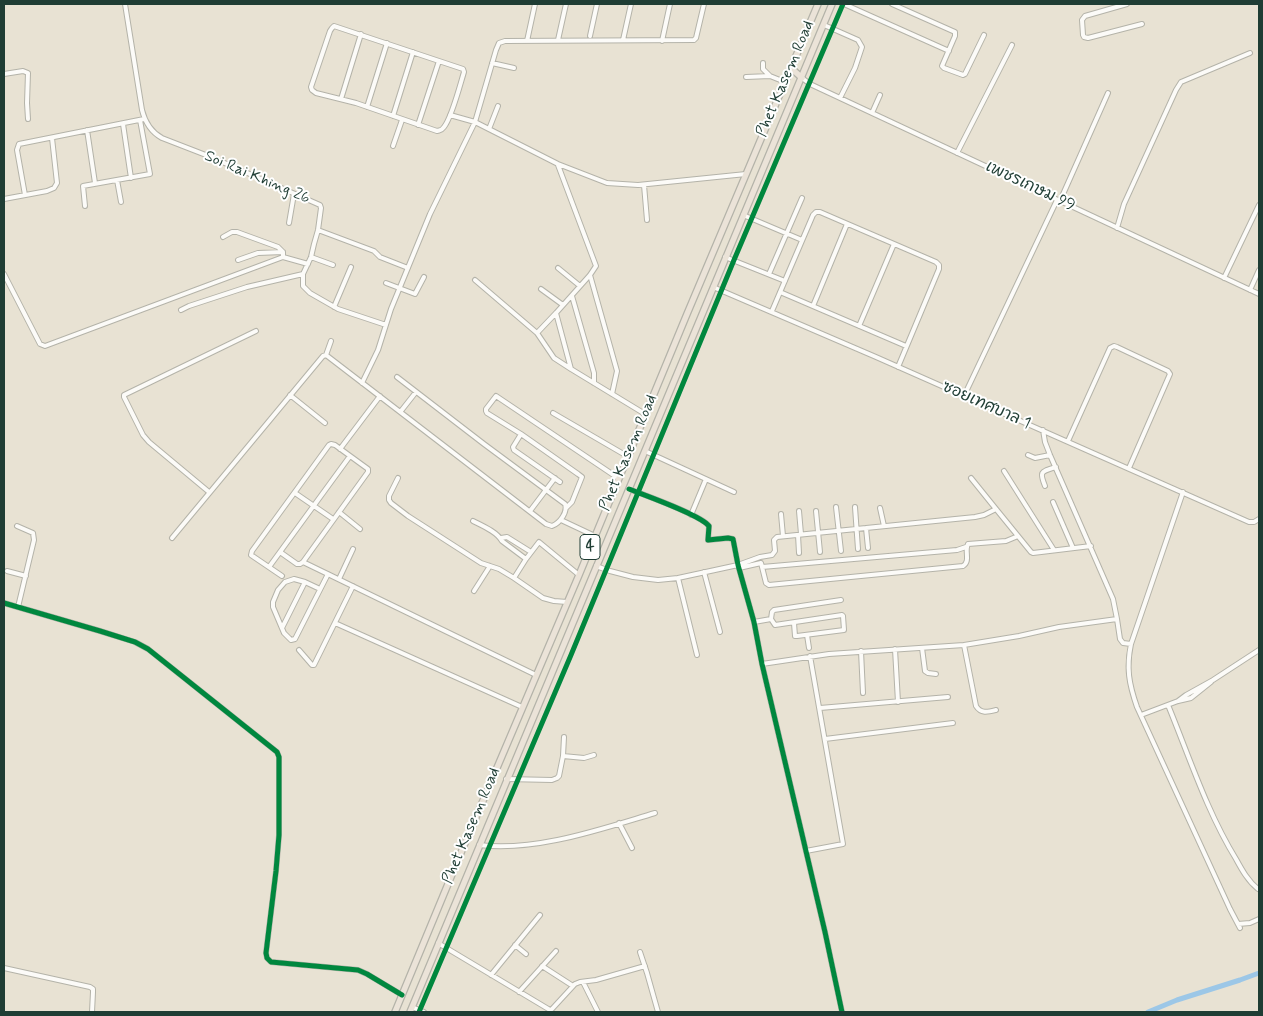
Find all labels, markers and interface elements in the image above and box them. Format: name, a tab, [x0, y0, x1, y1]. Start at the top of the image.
street label: Phet Kasem Road	[753, 18, 819, 140]
street label: Soi Rai Khing 26	[201, 147, 313, 209]
street label: เพชรเกษม 99	[982, 158, 1078, 216]
street label: ซอยเทศบาล 1	[939, 378, 1033, 434]
street label: Phet Kasem Road	[596, 392, 662, 514]
road number: 4	[580, 534, 600, 560]
street label: Phet Kasem Road	[439, 765, 505, 887]

